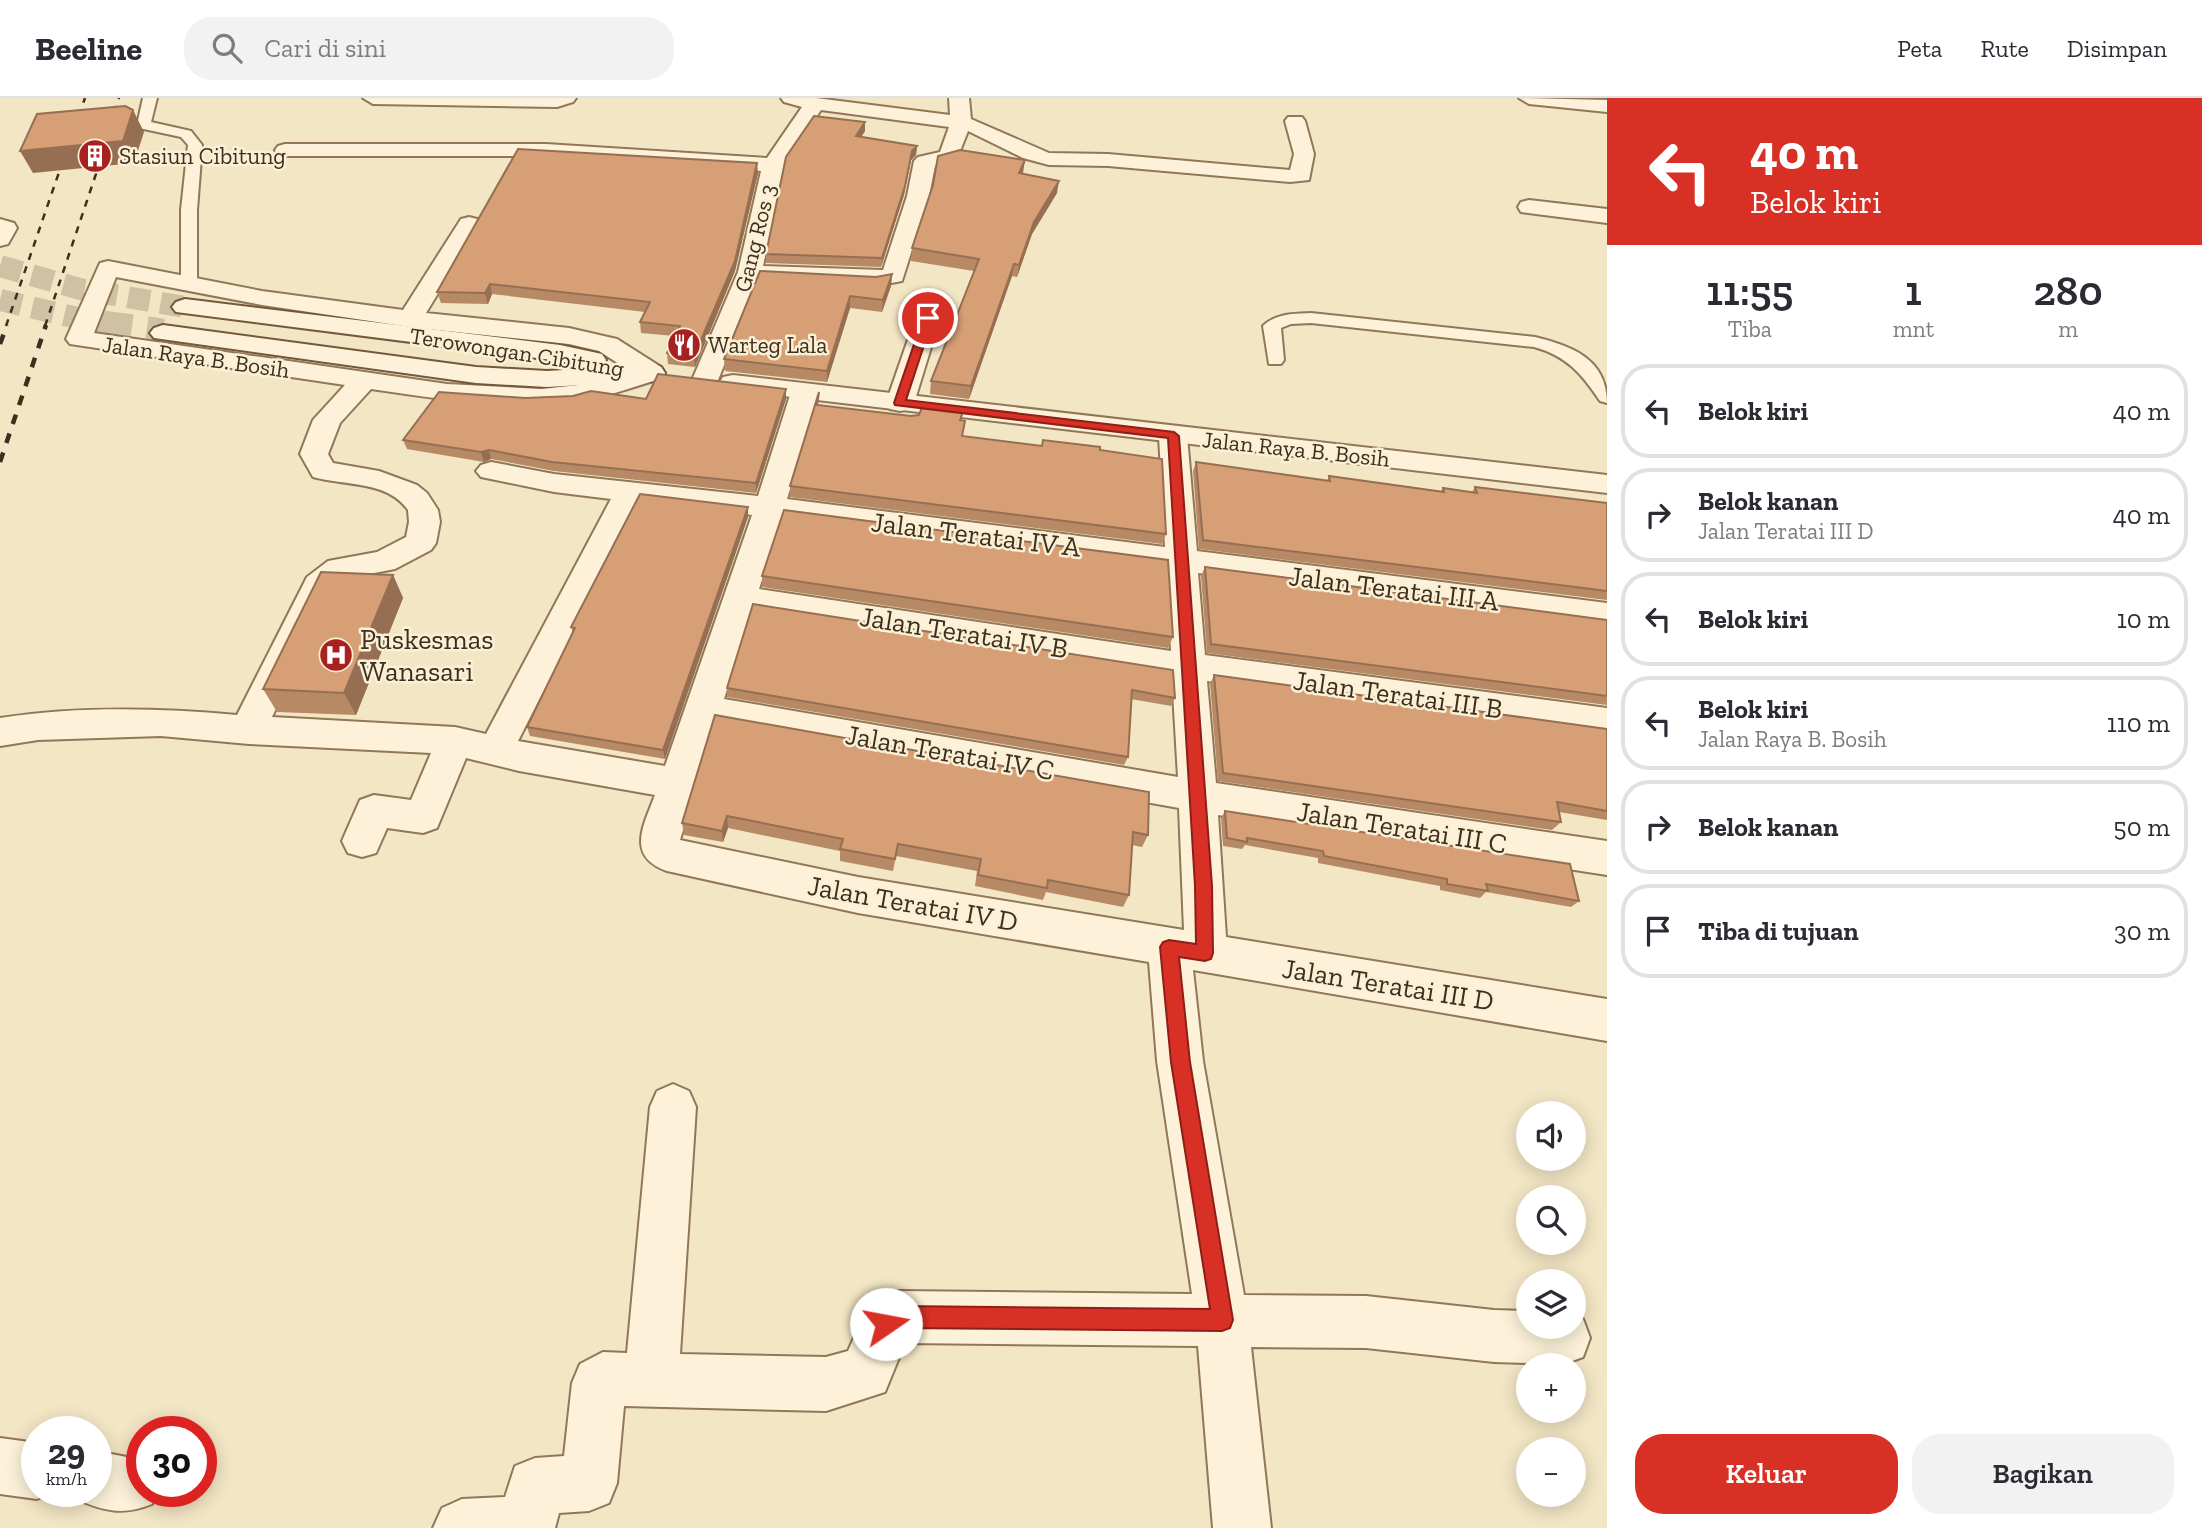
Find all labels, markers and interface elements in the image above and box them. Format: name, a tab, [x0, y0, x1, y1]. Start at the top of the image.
search box	[184, 17, 674, 80]
text: Beeline	[35, 29, 142, 68]
icon: search	[208, 29, 246, 67]
text: Cari di sini	[264, 32, 386, 64]
text: Peta	[1897, 34, 1942, 63]
text: Rute	[1980, 34, 2029, 63]
text: Disimpan	[2067, 34, 2167, 63]
text: 40 m	[1750, 123, 1858, 182]
icon: left	[1635, 126, 1726, 217]
building icon: Stasiun Cibitung	[76, 137, 114, 175]
place label: Stasiun Cibitung	[119, 142, 286, 170]
street label: Gang Ros 3	[728, 181, 782, 295]
text: Belok kiri	[1750, 183, 1881, 221]
text: 11:55	[1706, 265, 1793, 316]
text: 1	[1905, 265, 1922, 316]
text: 280	[2034, 265, 2103, 316]
pin	[898, 288, 958, 348]
icon: arrive	[909, 299, 947, 337]
text: Tiba	[1728, 315, 1772, 343]
text: mnt	[1893, 315, 1934, 343]
text: m	[2058, 315, 2078, 343]
street label: Terowongan Cibitung	[408, 321, 627, 383]
restaurant icon: Warteg Lala	[665, 326, 703, 364]
street label: Jalan Raya B. Bosih	[101, 330, 291, 384]
place label: Warteg Lala	[708, 331, 827, 359]
icon: left	[1639, 392, 1677, 430]
text: Belok kiri	[1698, 395, 1808, 427]
text: 40 m	[2113, 395, 2170, 427]
street label: Jalan Raya B. Bosih	[1201, 425, 1391, 473]
text: Belok kanan	[1698, 485, 1839, 517]
icon: right	[1639, 496, 1677, 534]
text: 40 m	[2113, 499, 2170, 531]
street label: Jalan Teratai IV A	[870, 505, 1083, 564]
text: Jalan Teratai III D	[1698, 517, 1874, 545]
street label: Jalan Teratai III A	[1287, 559, 1502, 618]
street label: Jalan Teratai IV B	[858, 600, 1070, 665]
icon: left	[1639, 600, 1677, 638]
text: Belok kiri	[1698, 603, 1808, 635]
text: 10 m	[2117, 603, 2170, 635]
place label: Puskesmas Wanasari	[360, 623, 494, 688]
hospital icon: Puskesmas Wanasari	[317, 636, 355, 674]
street label: Jalan Teratai III B	[1291, 663, 1505, 726]
text: Belok kiri	[1698, 693, 1808, 725]
icon: left	[1639, 704, 1677, 742]
text: 110 m	[2107, 707, 2170, 739]
street label: Jalan Teratai IV C	[843, 718, 1057, 787]
text: Jalan Raya B. Bosih	[1698, 725, 1887, 753]
street label: Jalan Teratai III C	[1295, 795, 1509, 860]
icon: right	[1639, 808, 1677, 846]
text: Belok kanan	[1698, 811, 1839, 843]
text: 50 m	[2113, 811, 2170, 843]
street label: Jalan Teratai IV D	[805, 869, 1021, 938]
icon: arrive	[1639, 912, 1677, 950]
text: Tiba di tujuan	[1698, 915, 1859, 947]
text: 30 m	[2114, 915, 2170, 947]
street label: Jalan Teratai III D	[1280, 951, 1496, 1018]
map controls	[1516, 1101, 1586, 1507]
button: sound	[1516, 1101, 1586, 1171]
button: search	[1516, 1185, 1586, 1255]
button: layers	[1516, 1269, 1586, 1339]
position arrow	[849, 1287, 923, 1361]
button: +	[1516, 1353, 1586, 1423]
speed limit sign: 30	[126, 1416, 217, 1507]
text: 29	[48, 1431, 85, 1473]
button: Keluar	[1635, 1434, 1898, 1514]
button: Bagikan	[1912, 1434, 2174, 1514]
button: −	[1516, 1437, 1586, 1507]
text: km/h	[46, 1468, 87, 1490]

